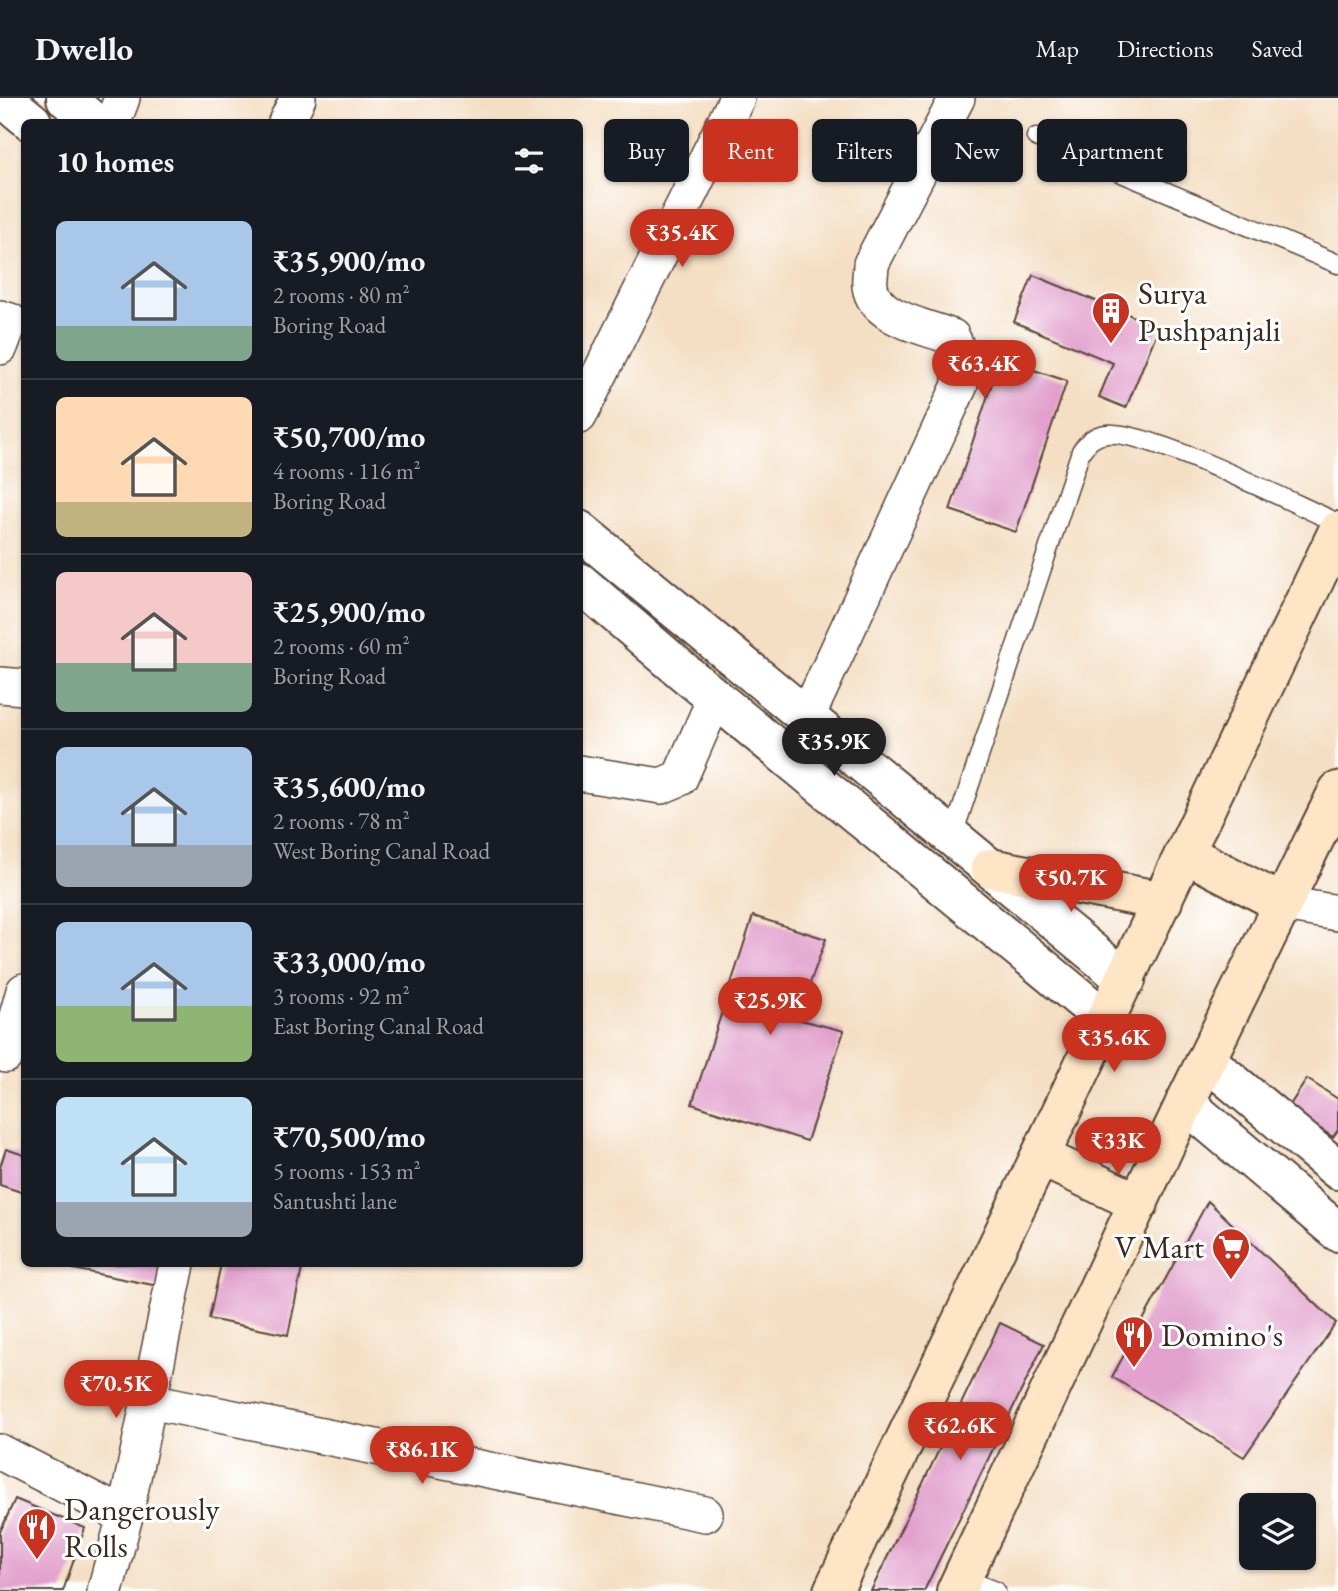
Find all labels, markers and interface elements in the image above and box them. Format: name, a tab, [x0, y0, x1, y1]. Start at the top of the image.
text: Dwello	[35, 27, 133, 70]
text: Map	[1036, 33, 1079, 64]
text: Directions	[1117, 33, 1214, 64]
text: Saved	[1252, 33, 1303, 64]
chip: Buy	[604, 119, 689, 182]
chip: Rent	[703, 119, 798, 182]
chip: Filters	[812, 119, 917, 182]
chip: New	[931, 119, 1023, 182]
chip: Apartment	[1037, 119, 1187, 182]
text: 10 homes	[56, 142, 174, 181]
icon: filters	[510, 142, 548, 180]
pin: ₹35.4K	[625, 209, 739, 269]
text: ₹35.4K	[646, 217, 718, 247]
text: ₹35,900/mo	[273, 241, 425, 280]
icon: home	[112, 249, 196, 333]
place label: Surya Pushpanjali	[1138, 272, 1281, 351]
text: 2 rooms · 80 m²	[273, 280, 410, 310]
building icon: Surya Pushpanjali	[1090, 290, 1132, 345]
text: Boring Road	[273, 310, 386, 340]
pin: ₹63.4K	[927, 341, 1041, 400]
text: ₹63.4K	[948, 348, 1020, 378]
text: ₹50,700/mo	[273, 417, 425, 456]
icon: home	[112, 425, 196, 509]
text: 4 rooms · 116 m²	[273, 456, 421, 486]
text: Boring Road	[273, 486, 386, 516]
text: ₹25,900/mo	[273, 592, 425, 631]
icon: home	[112, 600, 196, 684]
text: 2 rooms · 60 m²	[273, 631, 410, 661]
text: Boring Road	[273, 661, 386, 691]
pin: ₹35.9K	[777, 718, 891, 778]
text: ₹35.9K	[798, 726, 870, 756]
text: ₹35,600/mo	[273, 767, 425, 806]
icon: home	[112, 775, 196, 859]
text: 2 rooms · 78 m²	[273, 806, 410, 836]
text: West Boring Canal Road	[273, 836, 490, 866]
pin: ₹50.7K	[1014, 854, 1128, 914]
text: ₹50.7K	[1035, 862, 1107, 892]
text: ₹33,000/mo	[273, 942, 425, 981]
icon: home	[112, 950, 196, 1034]
pin: ₹25.9K	[713, 978, 827, 1037]
text: 3 rooms · 92 m²	[273, 981, 410, 1011]
text: ₹25.9K	[734, 985, 806, 1015]
text: East Boring Canal Road	[273, 1011, 484, 1041]
pin: ₹35.6K	[1057, 1014, 1171, 1074]
text: ₹35.6K	[1078, 1022, 1150, 1052]
text: ₹70,500/mo	[273, 1117, 425, 1156]
pin: ₹33K	[1077, 1118, 1159, 1177]
icon: home	[112, 1125, 196, 1209]
text: ₹33K	[1091, 1125, 1145, 1155]
text: 5 rooms · 153 m²	[273, 1156, 421, 1186]
text: Santushti lane	[273, 1186, 397, 1216]
place label: V Mart	[1114, 1226, 1204, 1268]
supermarket icon: V Mart	[1210, 1226, 1252, 1281]
restaurant icon: Domino's	[1113, 1314, 1155, 1369]
place label: Domino's	[1161, 1314, 1283, 1356]
pin: ₹70.5K	[59, 1360, 173, 1420]
text: ₹70.5K	[80, 1368, 152, 1398]
pin: ₹62.6K	[903, 1402, 1017, 1462]
text: ₹62.6K	[924, 1410, 996, 1440]
pin: ₹86.1K	[365, 1426, 479, 1486]
text: ₹86.1K	[386, 1434, 458, 1464]
place label: Dangerously Rolls	[64, 1488, 221, 1567]
map controls	[1239, 1493, 1316, 1570]
button: layers	[1239, 1493, 1316, 1570]
restaurant icon: Dangerously Rolls	[16, 1506, 58, 1561]

